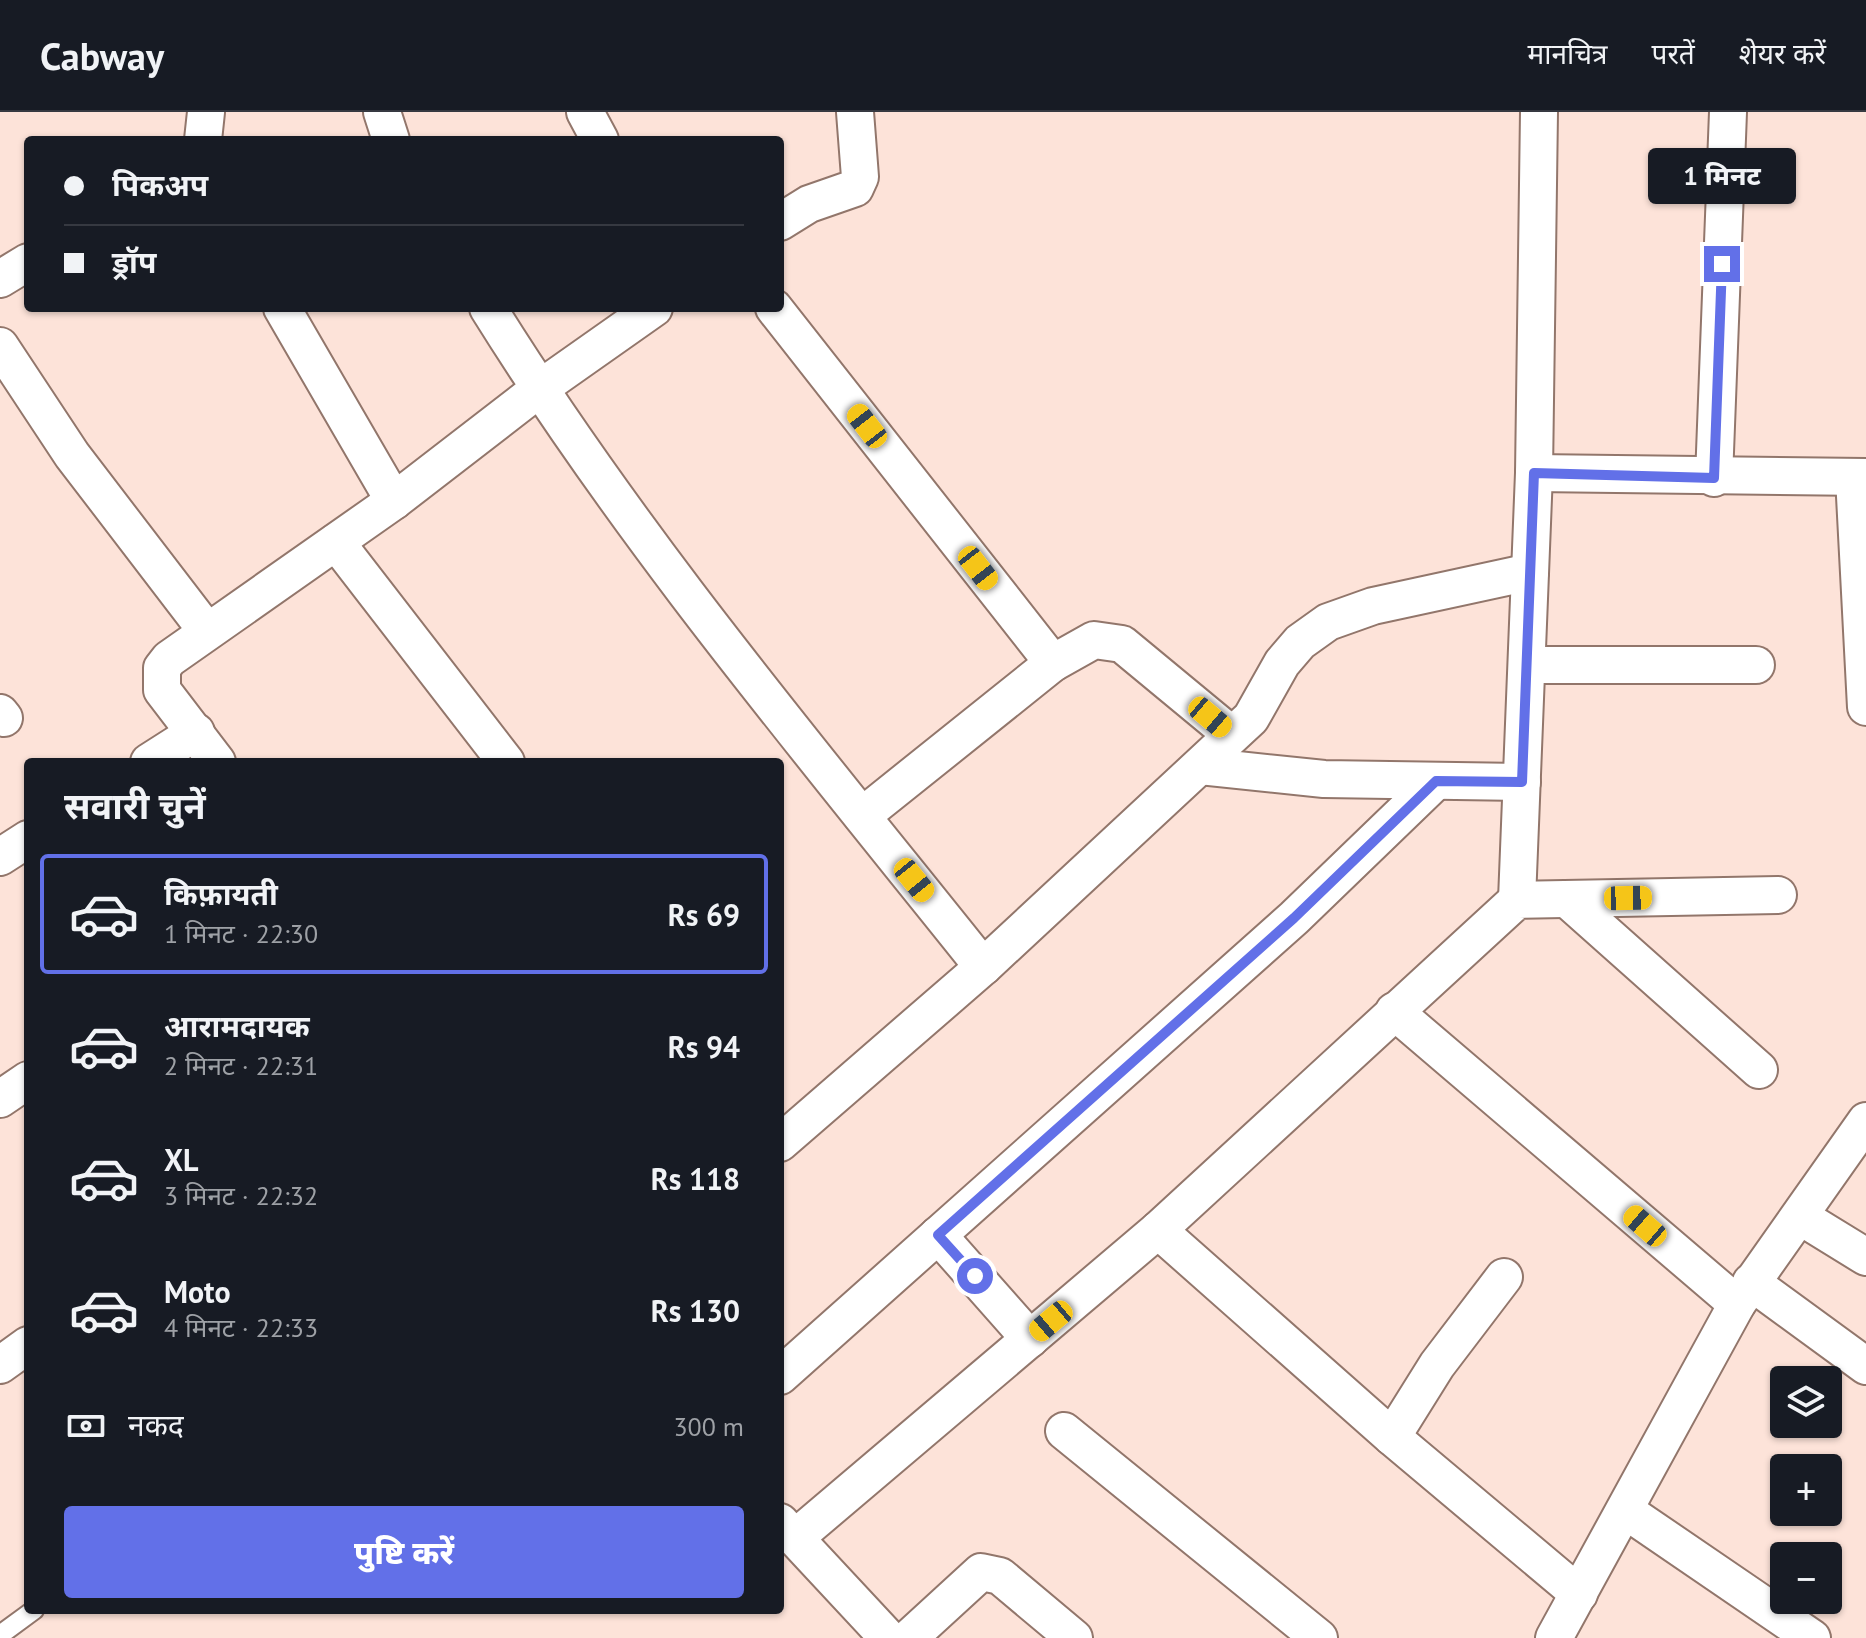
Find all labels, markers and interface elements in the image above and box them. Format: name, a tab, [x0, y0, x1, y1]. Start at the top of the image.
text: Cabway	[40, 31, 164, 80]
text: मानचित्र	[1527, 35, 1608, 72]
text: परतें	[1652, 35, 1695, 72]
text: शेयर करें	[1739, 35, 1826, 72]
callout: 1 मिनट	[1648, 148, 1796, 204]
text: 1 मिनट	[1683, 159, 1761, 192]
text: पिकअप	[112, 165, 208, 204]
text: ड्रॉप	[112, 242, 156, 281]
route end	[1704, 246, 1740, 282]
car	[843, 400, 891, 452]
car	[954, 542, 1002, 594]
car	[1184, 692, 1236, 742]
text: सवारी चुनें	[64, 782, 206, 829]
car	[890, 854, 938, 906]
text: किफ़ायती	[164, 874, 278, 913]
icon: car	[68, 878, 140, 950]
car	[1604, 886, 1652, 910]
text: Rs 69	[668, 895, 740, 934]
text: 1 मिनट · 22:30	[164, 917, 318, 950]
text: आरामदायक	[164, 1006, 310, 1045]
icon: car	[68, 1010, 140, 1082]
text: Rs 94	[668, 1027, 740, 1066]
text: 2 मिनट · 22:31	[164, 1049, 318, 1082]
text: XL	[164, 1140, 198, 1179]
icon: car	[68, 1142, 140, 1214]
text: Rs 118	[651, 1159, 740, 1198]
text: 3 मिनट · 22:32	[164, 1179, 318, 1212]
car	[1619, 1201, 1671, 1251]
route start	[957, 1258, 993, 1294]
text: Moto	[164, 1272, 231, 1311]
icon: car	[68, 1274, 140, 1346]
text: Rs 130	[651, 1291, 740, 1330]
car	[1025, 1296, 1077, 1346]
text: 4 मिनट · 22:33	[164, 1311, 318, 1344]
map controls	[1770, 1366, 1842, 1614]
button: layers	[1770, 1366, 1842, 1438]
icon: cash	[64, 1404, 108, 1448]
text: नकद	[128, 1405, 184, 1444]
text: 300 m	[673, 1410, 744, 1443]
button: +	[1770, 1454, 1842, 1526]
button: पुष्टि करें	[64, 1506, 744, 1598]
button: −	[1770, 1542, 1842, 1614]

